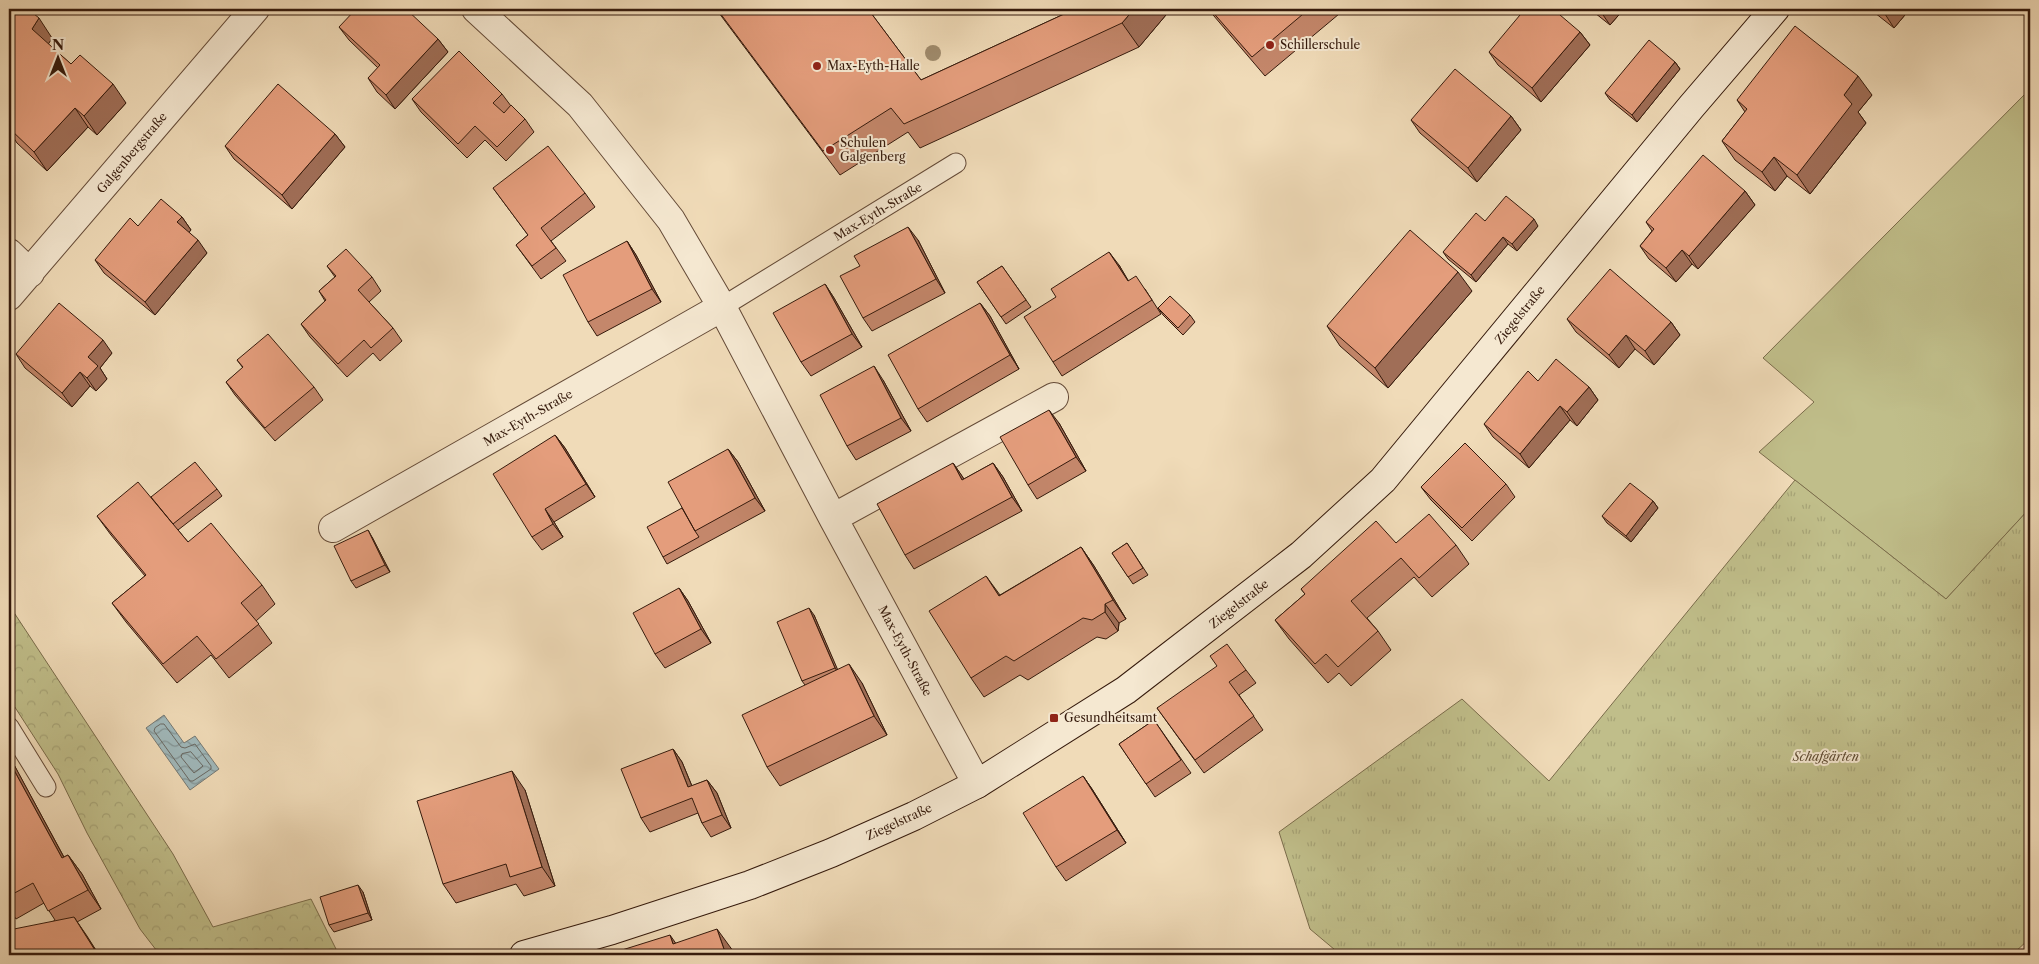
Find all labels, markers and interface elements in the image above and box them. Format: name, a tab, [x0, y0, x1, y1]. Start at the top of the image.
north arrow	[32, 32, 82, 82]
text: N	[52, 36, 64, 54]
place label: Schillerschule	[1280, 37, 1361, 52]
marker: Schillerschule	[1264, 39, 1276, 51]
place label: Max-Eyth-Halle	[827, 58, 920, 73]
marker: Max-Eyth-Halle	[811, 60, 823, 72]
street label: Galgenbergstraße	[93, 109, 170, 196]
place label: Schulen Galgenberg	[840, 135, 906, 164]
marker: Schulen Galgenberg	[824, 144, 836, 156]
street label: Max-Eyth-Straße	[831, 179, 925, 244]
street label: Ziegelstraße	[1491, 282, 1548, 347]
street label: Max-Eyth-Straße	[481, 386, 575, 449]
street label: Ziegelstraße	[1206, 576, 1271, 631]
street label: Max-Eyth-Straße	[875, 603, 936, 699]
place label: Gesundheitsamt	[1064, 710, 1158, 725]
marker: Gesundheitsamt	[1048, 712, 1060, 724]
park label: Schafgärten	[1792, 749, 1859, 764]
street label: Ziegelstraße	[864, 800, 934, 843]

